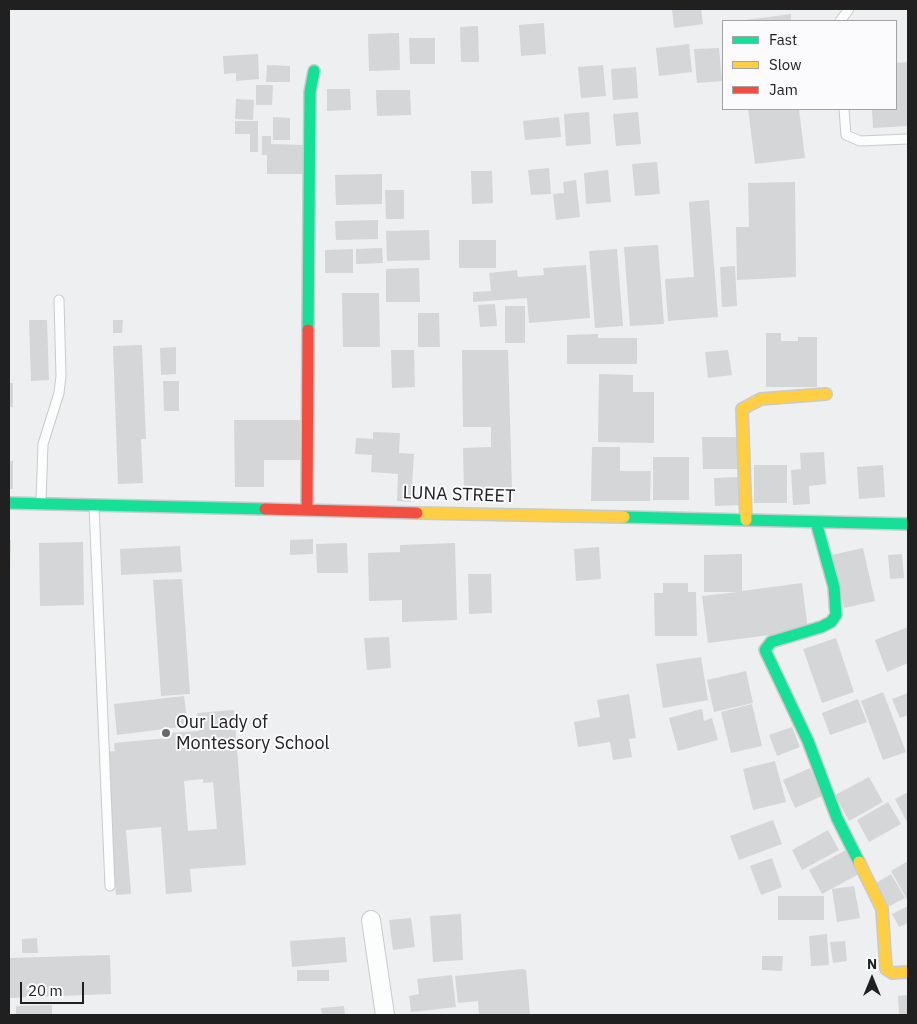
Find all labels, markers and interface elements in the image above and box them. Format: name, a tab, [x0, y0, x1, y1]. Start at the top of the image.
legend	[722, 20, 897, 110]
text: Fast	[769, 30, 797, 49]
text: Slow	[769, 55, 802, 74]
text: Jam	[769, 80, 798, 99]
street label: LUNA STREET	[402, 482, 516, 508]
place label: Our Lady of Montessory School	[176, 712, 329, 754]
marker: Our Lady of Montessory School	[160, 727, 172, 739]
north arrow	[847, 954, 897, 1004]
text: N	[867, 955, 877, 973]
scale bar	[22, 972, 86, 1004]
text: 20 m	[28, 981, 63, 1000]

